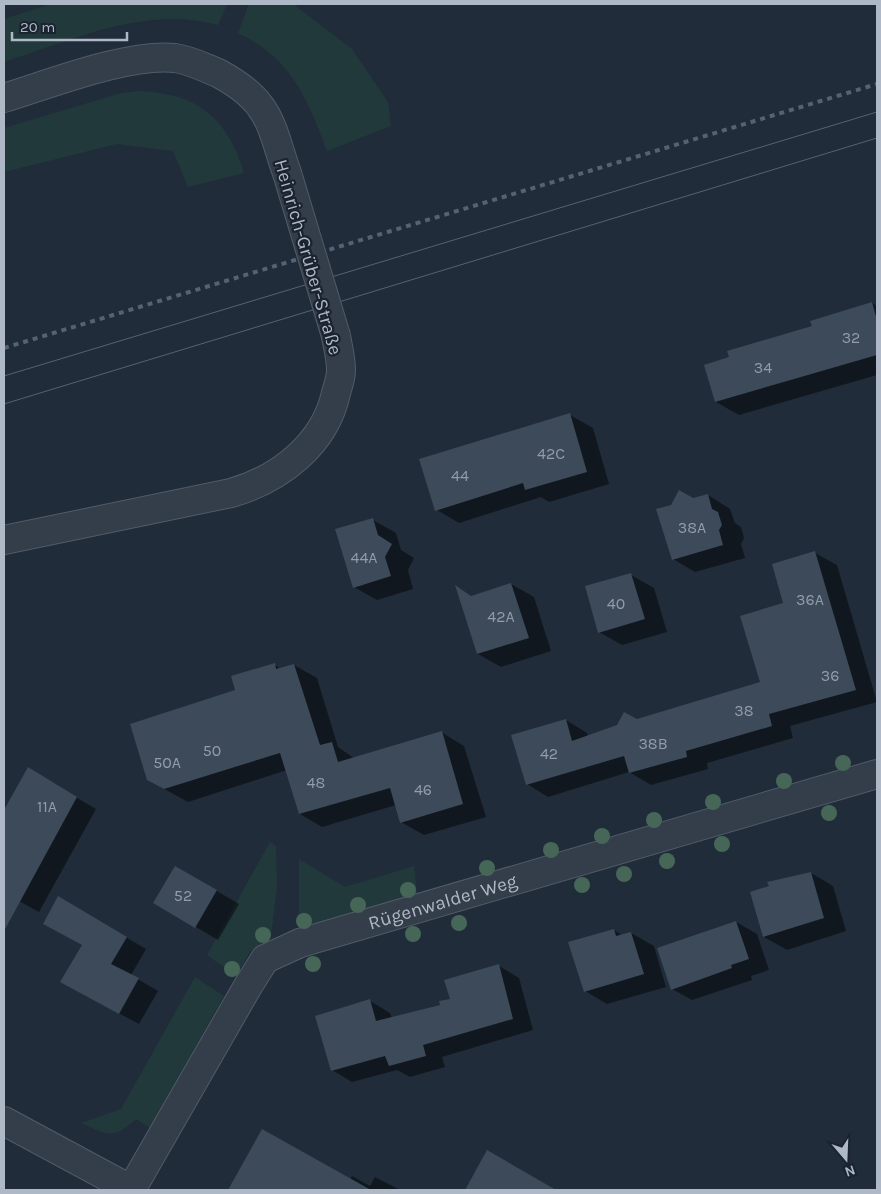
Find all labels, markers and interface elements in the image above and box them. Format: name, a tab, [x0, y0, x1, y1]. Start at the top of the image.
scale bar	[12, 10, 128, 42]
text: 20 m	[20, 18, 55, 36]
street label: Heinrich-Grüber-Straße	[270, 157, 347, 358]
house number: 32	[842, 328, 860, 347]
house number: 34	[754, 358, 772, 377]
house number: 42C	[537, 444, 565, 463]
house number: 44	[451, 466, 469, 485]
house number: 38A	[678, 518, 706, 537]
house number: 44A	[350, 548, 378, 567]
house number: 36A	[796, 590, 824, 609]
house number: 40	[607, 594, 625, 613]
house number: 42A	[487, 607, 515, 626]
house number: 36	[821, 666, 839, 685]
house number: 38	[734, 701, 754, 720]
house number: 38B	[638, 734, 668, 753]
house number: 50	[203, 741, 221, 760]
house number: 42	[540, 744, 558, 763]
house number: 50A	[153, 753, 181, 772]
house number: 48	[307, 773, 325, 792]
house number: 46	[414, 780, 432, 799]
house number: 11A	[37, 797, 57, 816]
street label: Rügenwalder Weg	[366, 870, 520, 934]
house number: 52	[174, 886, 192, 905]
north arrow	[821, 1134, 871, 1184]
text: N	[843, 1161, 858, 1180]

